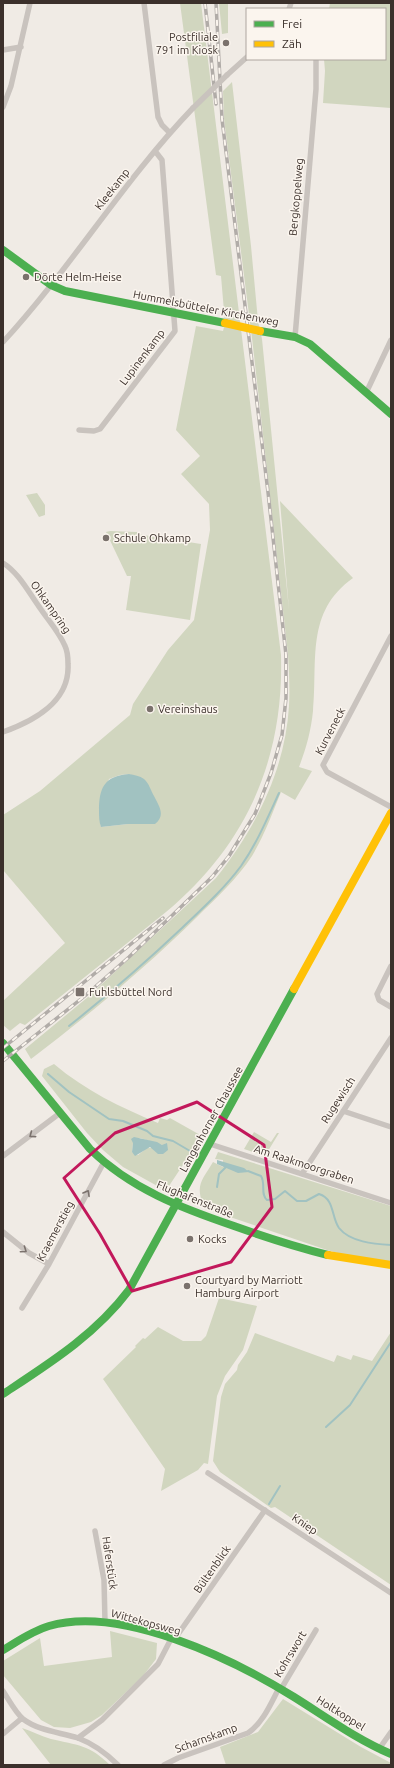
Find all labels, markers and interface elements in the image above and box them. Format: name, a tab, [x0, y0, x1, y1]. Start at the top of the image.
legend	[246, 8, 386, 60]
text: Frei	[282, 17, 302, 30]
place label: Postfiliale 791 im Kiosk	[156, 31, 218, 56]
text: Zäh	[282, 37, 302, 50]
marker: Postfiliale 791 im Kiosk	[221, 38, 231, 48]
street label: Bergkoppelweg	[287, 158, 305, 236]
street label: Kleekamp	[92, 166, 132, 212]
place label: Dörte Helm-Heise	[34, 271, 122, 283]
marker: Dörte Helm-Heise	[21, 272, 31, 282]
street label: Hummelsbütteler Kirchenweg	[132, 288, 280, 328]
street label: Lupinenkamp	[117, 327, 167, 387]
place label: Schule Ohkamp	[114, 532, 191, 544]
marker: Schule Ohkamp	[101, 533, 111, 543]
street label: Ohkampring	[28, 578, 74, 636]
place label: Vereinshaus	[158, 703, 218, 715]
marker: Vereinshaus	[145, 704, 155, 714]
street label: Kurveneck	[313, 705, 348, 757]
marker: Fuhlsbüttel Nord	[74, 986, 86, 998]
place label: Fuhlsbüttel Nord	[89, 986, 173, 998]
street label: Langenhorner Chaussee	[177, 1064, 245, 1174]
street label: Rugewisch	[319, 1075, 357, 1125]
one-way arrow	[29, 1130, 36, 1137]
street label: Am Raakmoorgraben	[253, 1142, 355, 1186]
street label: Flughafenstraße	[155, 1178, 235, 1220]
one-way arrow	[82, 1190, 89, 1197]
street label: Kraemerstieg	[34, 1199, 76, 1263]
place label: Kocks	[198, 1233, 227, 1245]
marker: Kocks	[185, 1234, 195, 1244]
one-way arrow	[20, 1245, 27, 1252]
place label: Courtyard by Marriott Hamburg Airport	[195, 1274, 303, 1299]
marker: Courtyard by Marriott Hamburg Airport	[182, 1281, 192, 1291]
street label: Kniep	[290, 1511, 320, 1537]
street label: Haferstück	[100, 1536, 120, 1591]
street label: Bültenblick	[191, 1542, 233, 1595]
street label: Wittekopsweg	[110, 1607, 182, 1637]
street label: Kohrswort	[272, 1628, 309, 1679]
street label: Holtkoppel	[315, 1693, 368, 1733]
street label: Scharnskamp	[173, 1721, 239, 1755]

